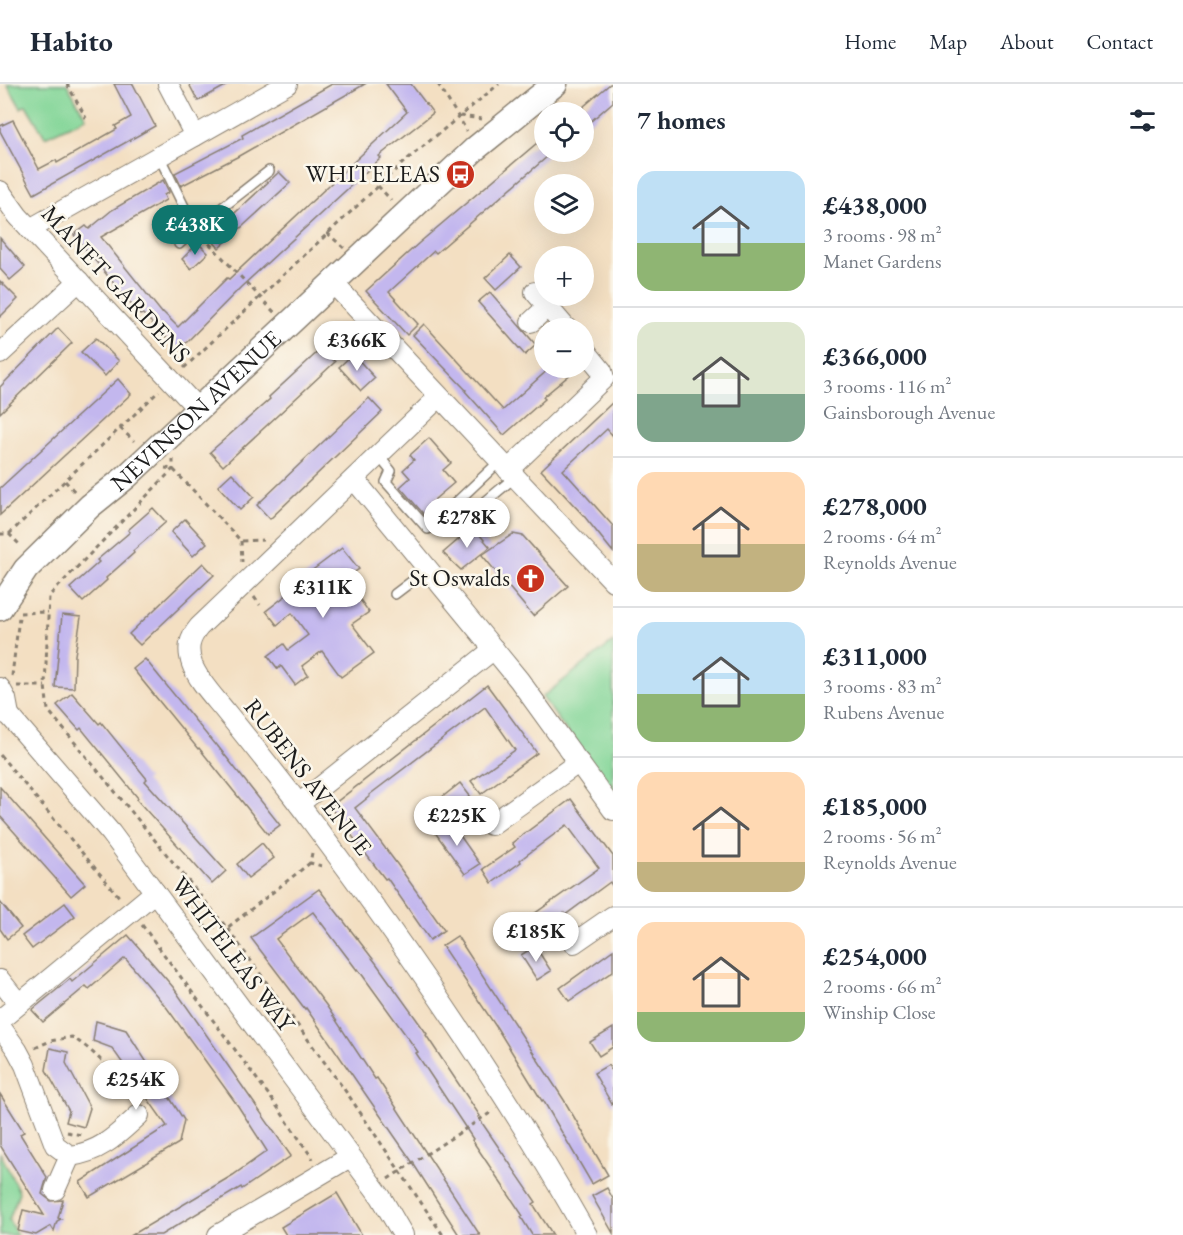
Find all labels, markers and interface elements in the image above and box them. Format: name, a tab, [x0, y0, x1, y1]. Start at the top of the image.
text: Habito	[30, 23, 113, 59]
text: Home	[844, 28, 896, 55]
text: Map	[929, 28, 967, 55]
text: About	[1000, 28, 1053, 55]
text: Contact	[1086, 28, 1153, 55]
map controls	[534, 102, 594, 378]
button: locate	[534, 102, 594, 162]
text: 7 homes	[637, 103, 726, 137]
icon: filters	[1126, 104, 1159, 137]
place label: WHITELEAS	[305, 158, 440, 189]
bus stop icon: WHITELEAS	[445, 158, 477, 190]
button: layers	[534, 174, 594, 234]
text: £438,000	[823, 188, 927, 222]
icon: home	[685, 195, 757, 267]
street label: MANET GARDENS	[35, 198, 197, 369]
pin: £438K	[153, 205, 237, 256]
text: £438K	[166, 211, 224, 237]
text: 3 rooms · 98 m²	[823, 222, 942, 248]
button: +	[534, 246, 594, 306]
text: Manet Gardens	[823, 248, 941, 274]
button: −	[534, 318, 594, 378]
pin: £366K	[315, 321, 399, 372]
street label: NEVINSON AVENUE	[104, 323, 287, 498]
text: £366K	[328, 327, 386, 353]
text: £366,000	[823, 339, 927, 373]
icon: home	[685, 346, 757, 418]
text: 3 rooms · 116 m²	[823, 373, 951, 399]
text: Gainsborough Avenue	[823, 399, 995, 425]
text: £278,000	[823, 489, 927, 523]
icon: home	[685, 496, 757, 568]
pin: £278K	[425, 498, 509, 549]
text: £278K	[438, 504, 496, 530]
text: 2 rooms · 64 m²	[823, 523, 942, 549]
text: Reynolds Avenue	[823, 549, 957, 575]
place label: St Oswalds	[409, 562, 510, 593]
church icon: St Oswalds	[515, 562, 547, 594]
pin: £311K	[281, 568, 365, 619]
text: £311K	[294, 574, 352, 600]
text: £311,000	[823, 639, 927, 673]
icon: home	[685, 646, 757, 718]
text: 3 rooms · 83 m²	[823, 673, 942, 699]
street label: RUBENS AVENUE	[238, 692, 379, 861]
text: Rubens Avenue	[823, 699, 944, 725]
text: £185,000	[823, 789, 927, 823]
pin: £225K	[415, 796, 499, 847]
icon: home	[685, 796, 757, 868]
text: £225K	[428, 802, 486, 828]
text: 2 rooms · 56 m²	[823, 823, 942, 849]
text: Reynolds Avenue	[823, 849, 957, 875]
street label: WHITELEAS WAY	[165, 870, 303, 1039]
pin: £185K	[494, 912, 578, 963]
text: £185K	[507, 918, 565, 944]
text: £254,000	[823, 939, 927, 973]
icon: home	[685, 946, 757, 1018]
text: 2 rooms · 66 m²	[823, 973, 942, 999]
text: Winship Close	[823, 999, 936, 1025]
pin: £254K	[94, 1060, 178, 1111]
text: £254K	[107, 1066, 165, 1092]

